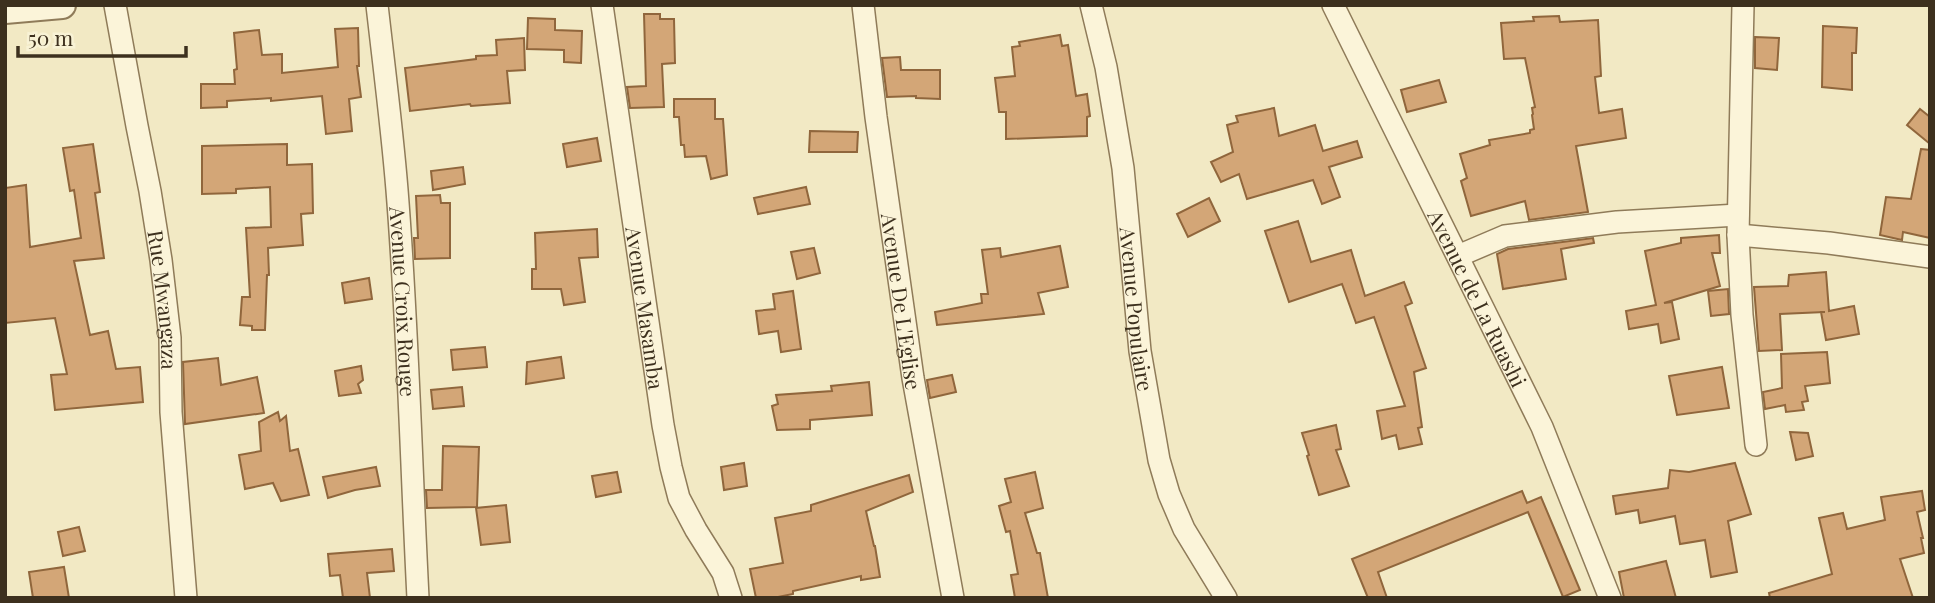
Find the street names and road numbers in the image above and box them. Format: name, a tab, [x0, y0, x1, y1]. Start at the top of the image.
street label: Avenue de La Ruashi	[1422, 204, 1534, 391]
street label: Avenue Croix Rouge	[384, 205, 423, 397]
street label: Avenue De L'Eglise	[876, 210, 929, 392]
street label: Avenue Masamba	[620, 224, 672, 392]
street label: Avenue Populaire	[1114, 225, 1161, 393]
street label: Rue Mwangaza	[142, 228, 184, 370]

